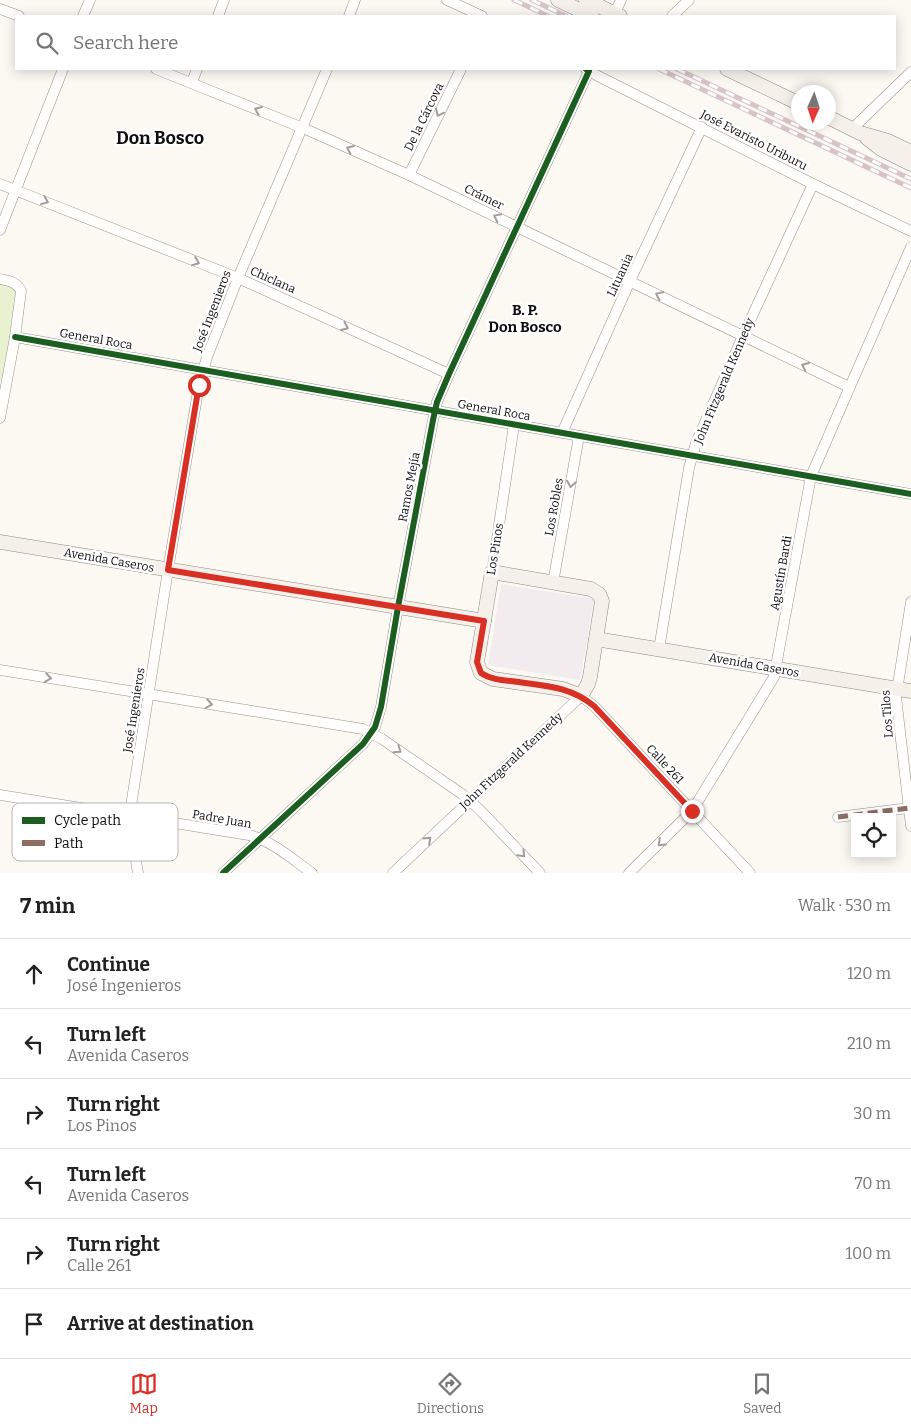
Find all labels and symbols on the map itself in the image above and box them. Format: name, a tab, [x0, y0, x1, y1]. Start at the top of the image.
street label: De la Cárcova	[401, 80, 447, 153]
north arrow	[791, 85, 836, 130]
one-way arrow	[254, 105, 263, 116]
one-way arrow	[436, 107, 446, 116]
street label: José Evaristo Uriburu	[697, 107, 810, 173]
district label: Don Bosco	[116, 127, 204, 149]
one-way arrow	[346, 145, 355, 156]
street label: Crámer	[462, 181, 507, 213]
one-way arrow	[40, 195, 49, 206]
one-way arrow	[493, 213, 502, 224]
street label: Lituania	[604, 251, 636, 299]
one-way arrow	[191, 255, 200, 266]
street label: Chiclana	[248, 264, 298, 296]
street label: José Ingenieros	[190, 268, 234, 354]
one-way arrow	[655, 291, 664, 302]
district label: B. P. Don Bosco	[488, 301, 562, 336]
street label: John Fitzgerald Kennedy	[691, 315, 757, 447]
one-way arrow	[340, 320, 349, 331]
street label: General Roca	[58, 326, 134, 352]
one-way arrow	[801, 362, 810, 372]
route start	[188, 374, 211, 397]
street label: General Roca	[456, 397, 532, 423]
street label: Ramos Mejía	[395, 450, 423, 523]
street label: Los Robles	[542, 477, 566, 537]
one-way arrow	[566, 480, 576, 489]
street label: Los Pinos	[484, 522, 506, 576]
street label: Agustín Bardi	[768, 534, 795, 612]
street label: Avenida Caseros	[63, 545, 156, 575]
street label: Avenida Caseros	[708, 650, 801, 680]
street label: José Ingenieros	[120, 666, 148, 754]
one-way arrow	[44, 672, 52, 683]
street label: Los Tilos	[878, 689, 896, 738]
one-way arrow	[204, 698, 213, 708]
street label: John Fitzgerald Kennedy	[456, 709, 566, 813]
street label: Calle 261	[643, 742, 687, 787]
one-way arrow	[392, 744, 402, 753]
route end	[681, 800, 704, 823]
legend	[12, 803, 178, 861]
street label: Padre Juan	[191, 807, 253, 831]
text: Cycle path	[54, 812, 121, 829]
text: Path	[54, 835, 84, 852]
one-way arrow	[423, 837, 432, 846]
one-way arrow	[658, 837, 667, 846]
one-way arrow	[516, 848, 525, 857]

